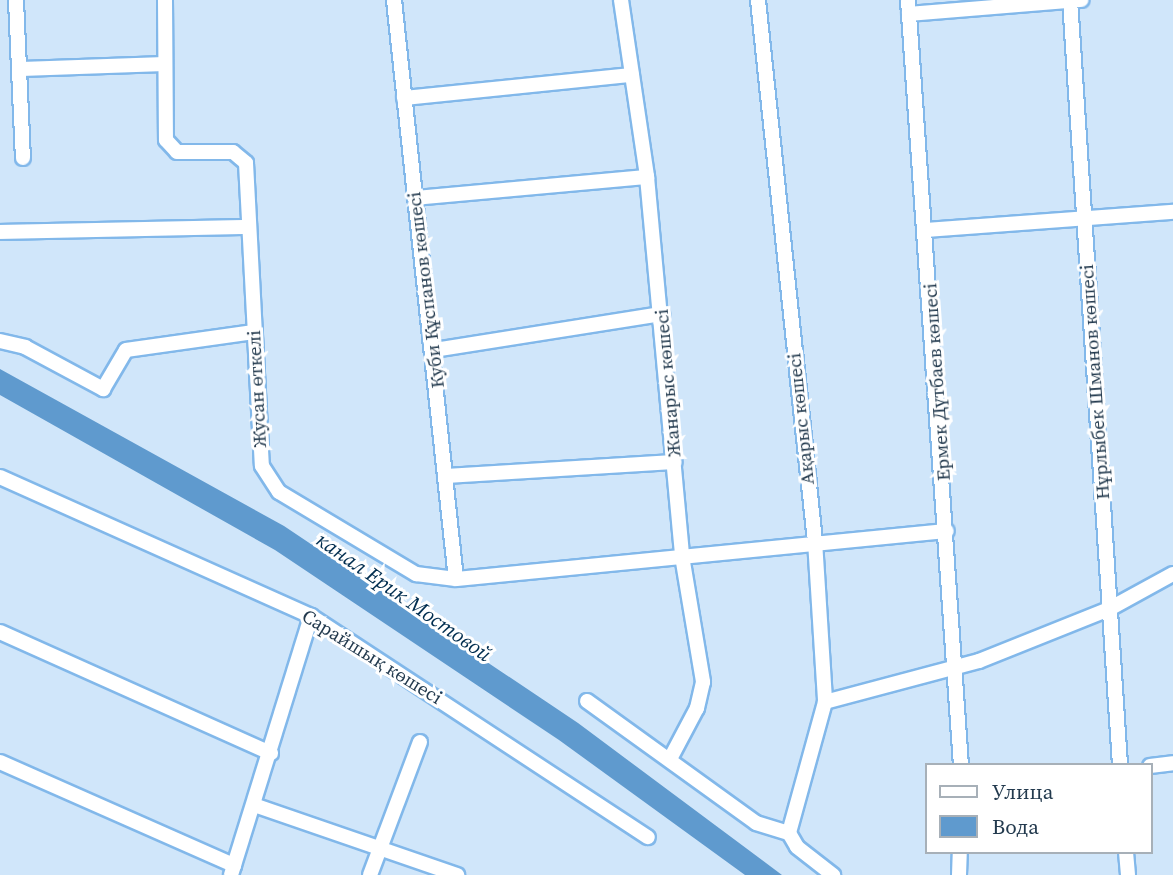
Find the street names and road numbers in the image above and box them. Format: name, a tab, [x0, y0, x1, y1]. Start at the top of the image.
street label: Куби Құспанов көшесi	[403, 190, 449, 390]
street label: Нұрлыбек Шманов көшесі	[1075, 264, 1115, 500]
street label: Ермек Дүтбаев көшесi	[919, 282, 955, 482]
street label: Жанарыс көшесі	[650, 308, 686, 458]
street label: Жусан өткелі	[243, 330, 271, 448]
street label: Ақарыс көшесi	[783, 352, 819, 486]
street label: Сарайшық көшесі	[298, 605, 446, 709]

